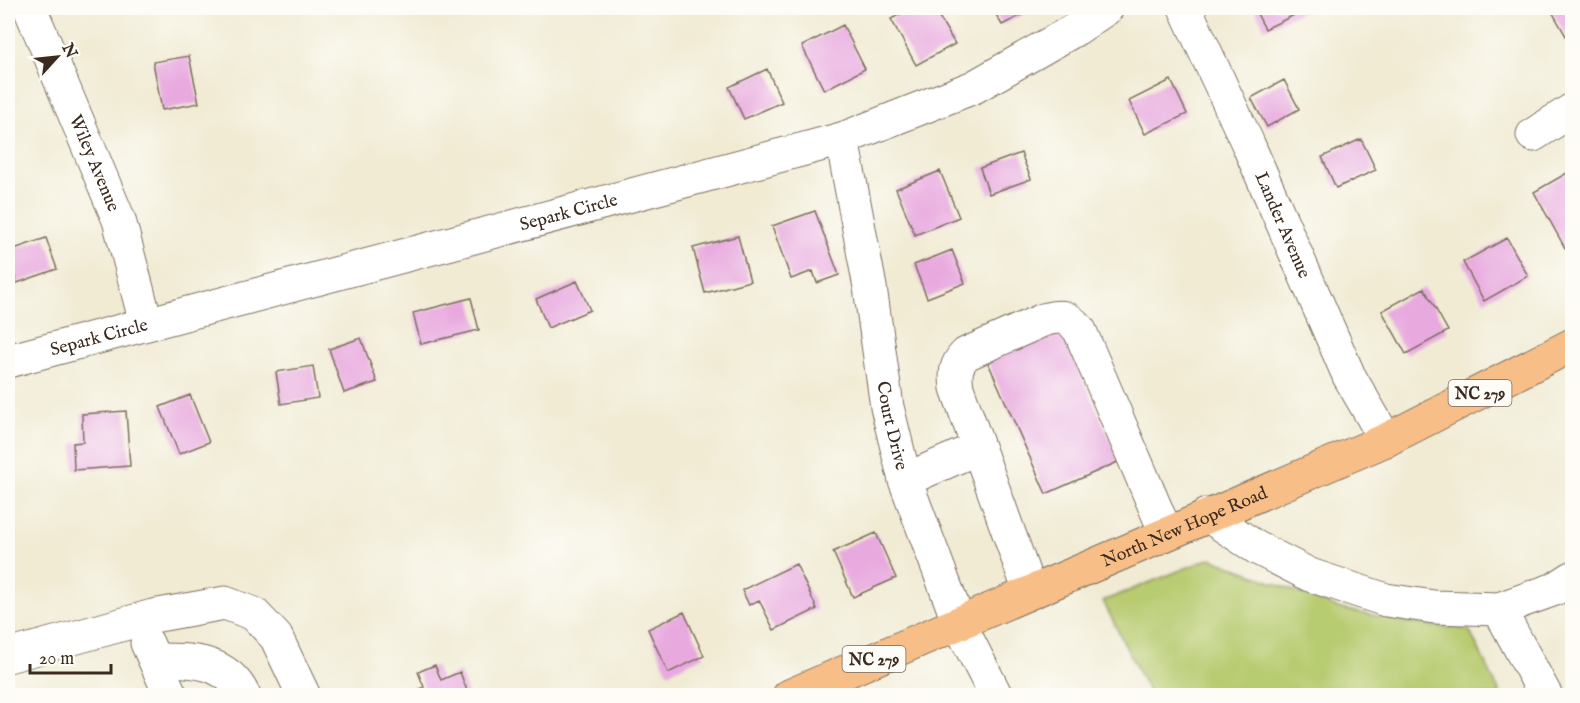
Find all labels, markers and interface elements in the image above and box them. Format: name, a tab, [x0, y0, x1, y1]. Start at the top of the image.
north arrow	[27, 27, 87, 87]
text: N	[56, 39, 81, 62]
street label: Wiley Avenue	[63, 112, 124, 215]
street label: Lander Avenue	[1249, 169, 1315, 282]
street label: Separk Circle	[517, 189, 620, 237]
street label: Separk Circle	[48, 314, 151, 362]
street label: Court Drive	[870, 380, 912, 473]
road number: NC 279	[1448, 380, 1512, 406]
street label: North New Hope Road	[1099, 482, 1271, 574]
scale bar	[30, 637, 111, 675]
road number: NC 279	[842, 646, 906, 672]
text: 20 m	[39, 648, 74, 671]

